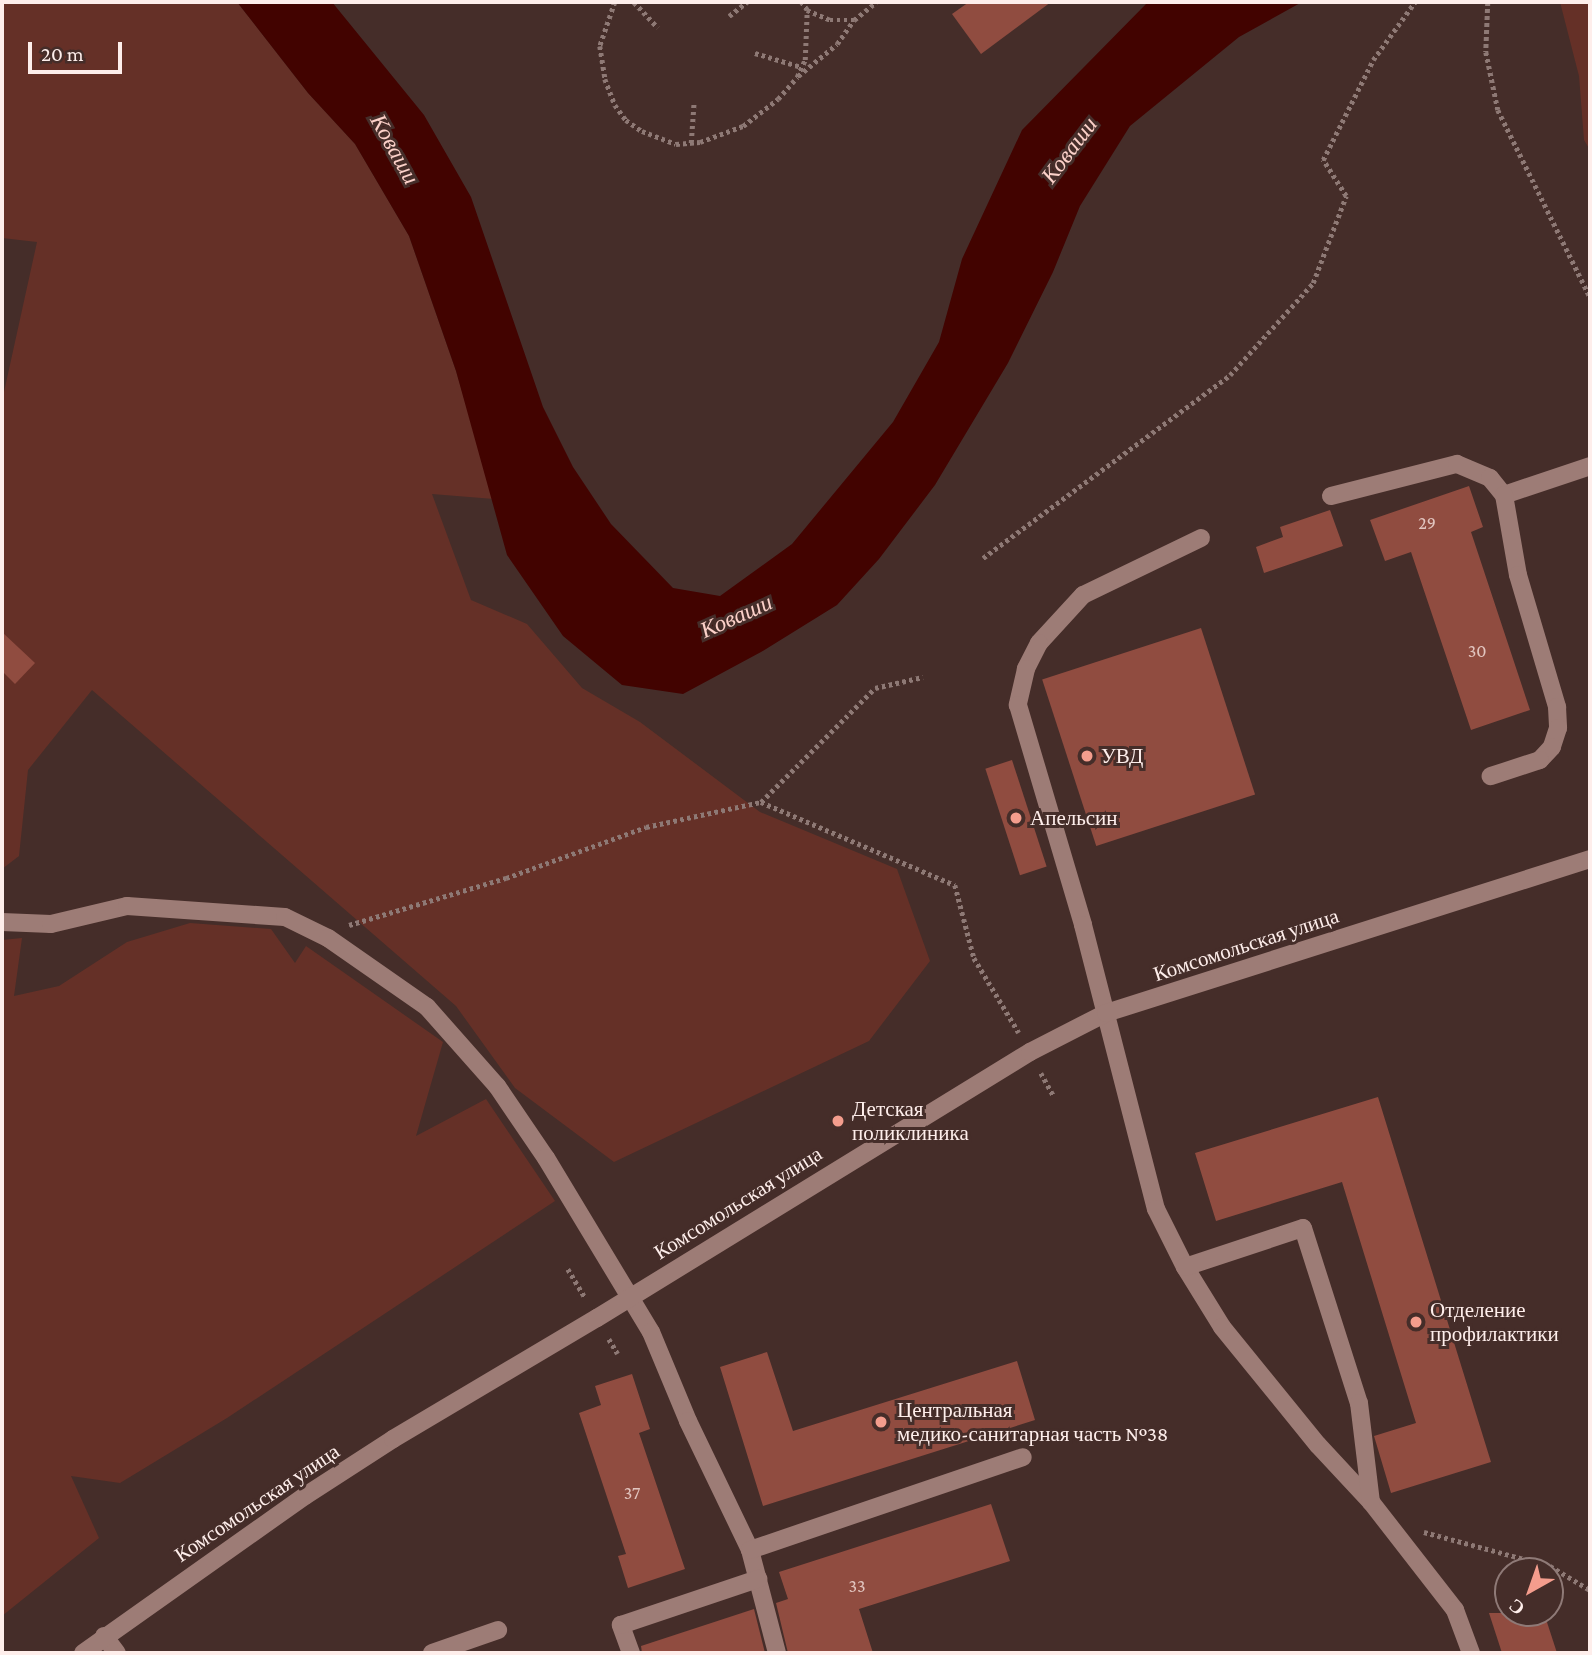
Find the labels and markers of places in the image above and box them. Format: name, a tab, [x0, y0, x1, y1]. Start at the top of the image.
place label: УВД	[1101, 743, 1143, 769]
marker: УВД	[1079, 748, 1095, 764]
place label: Апельсин	[1030, 805, 1118, 831]
marker: Апельсин	[1008, 810, 1024, 826]
place label: Детская поликлиника	[852, 1096, 969, 1146]
marker: Детская поликлиника	[830, 1113, 846, 1129]
place label: Отделение профилактики	[1430, 1297, 1559, 1347]
marker: Отделение профилактики	[1408, 1314, 1424, 1330]
place label: Центральная медико-санитарная часть №38	[897, 1397, 1168, 1447]
marker: Центральная медико-санитарная часть №38	[871, 1412, 891, 1432]

